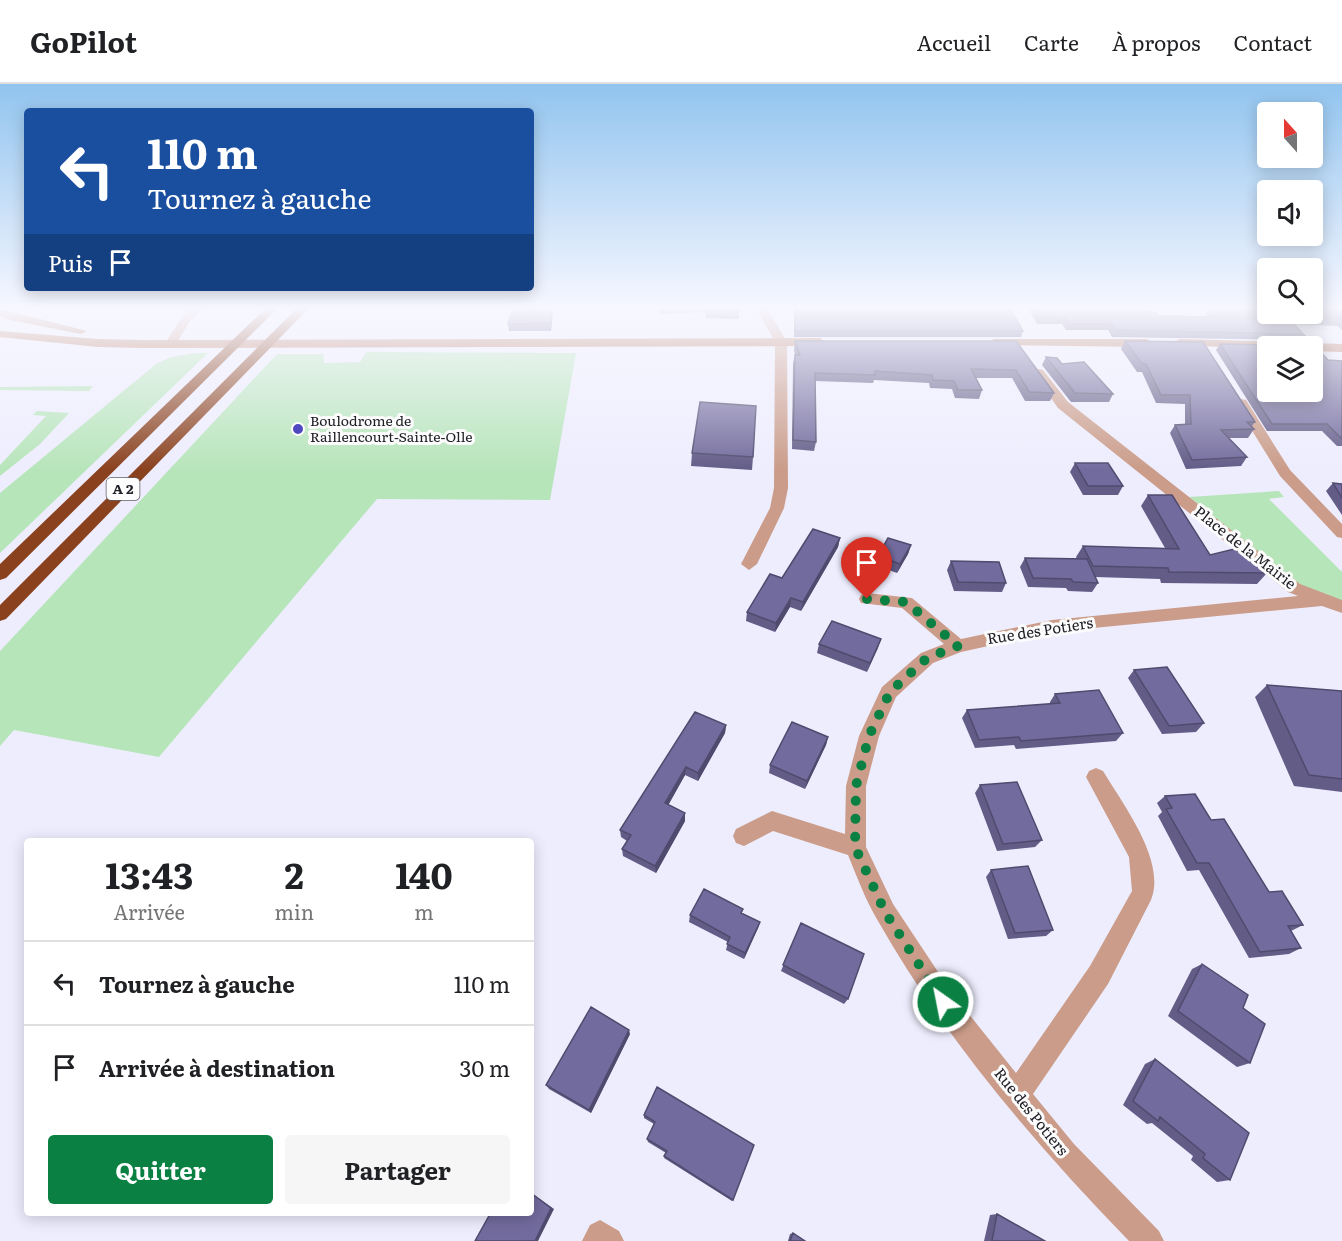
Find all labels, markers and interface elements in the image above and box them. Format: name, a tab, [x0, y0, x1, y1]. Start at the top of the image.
text: GoPilot	[30, 20, 137, 62]
text: Accueil	[917, 26, 991, 57]
text: Carte	[1024, 26, 1079, 57]
text: À propos	[1112, 26, 1201, 57]
text: Contact	[1234, 26, 1312, 57]
north arrow	[1257, 102, 1323, 168]
map controls	[1257, 102, 1323, 402]
text: 110 m	[147, 120, 258, 182]
icon: left	[48, 132, 126, 210]
text: Tournez à gauche	[147, 177, 371, 217]
button: sound	[1257, 180, 1323, 246]
text: Puis	[48, 246, 92, 279]
icon: arrive	[104, 246, 137, 279]
button: search	[1257, 258, 1323, 324]
button: layers	[1257, 336, 1323, 402]
place label: Boulodrome de Raillencourt-Sainte-Olle	[310, 410, 473, 446]
marker: Boulodrome de Raillencourt-Sainte-Olle	[291, 422, 305, 436]
road number: A 2	[106, 478, 140, 500]
street label: Place de la Mairie	[1190, 500, 1302, 594]
pin	[841, 537, 892, 599]
icon: arrive	[850, 546, 883, 579]
street label: Rue des Potiers	[985, 610, 1095, 649]
text: 13:43	[105, 847, 193, 900]
text: 2	[285, 847, 304, 900]
text: 140	[395, 847, 453, 900]
text: Arrivée	[114, 896, 185, 926]
text: min	[275, 896, 314, 926]
text: m	[414, 896, 434, 926]
icon: left	[48, 967, 81, 1000]
text: Tournez à gauche	[99, 967, 295, 1000]
text: 110 m	[454, 967, 510, 1000]
position arrow	[911, 970, 975, 1034]
icon: arrive	[48, 1051, 81, 1084]
text: Arrivée à destination	[99, 1051, 335, 1084]
text: 30 m	[460, 1051, 510, 1084]
street label: Rue des Potiers	[990, 1062, 1075, 1160]
button: Quitter	[48, 1135, 273, 1204]
button: Partager	[285, 1135, 510, 1204]

